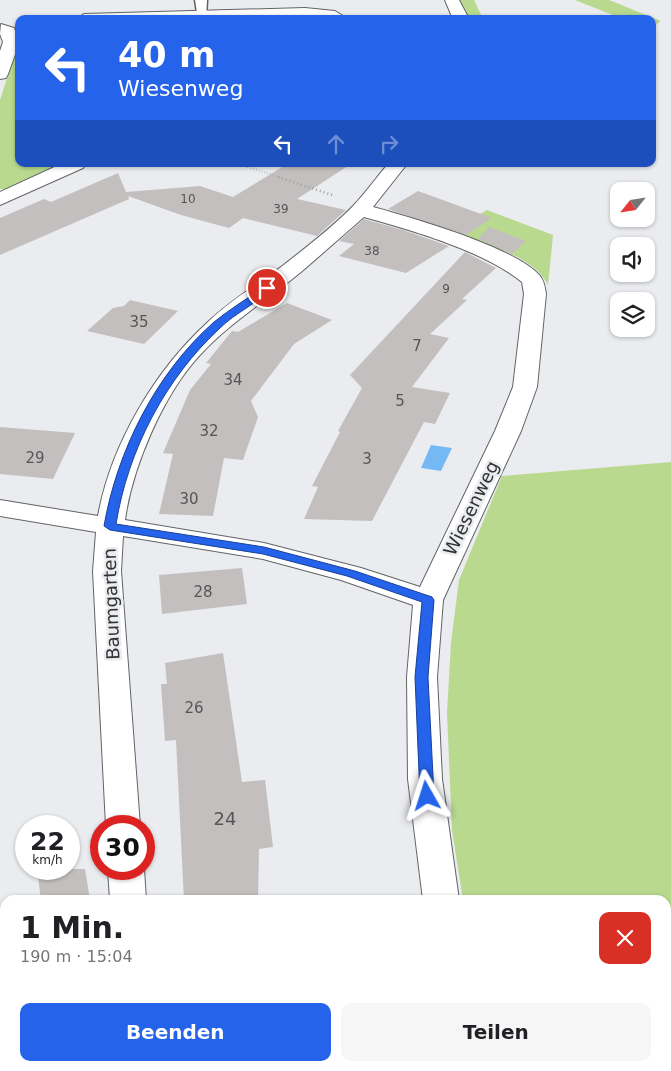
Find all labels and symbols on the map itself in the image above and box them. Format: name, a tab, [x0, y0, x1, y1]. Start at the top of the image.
north arrow	[610, 182, 655, 228]
house number: 10	[180, 192, 196, 206]
house number: 39	[273, 202, 289, 216]
house number: 38	[364, 244, 380, 258]
pin	[246, 267, 288, 309]
house number: 9	[442, 282, 450, 296]
house number: 35	[129, 313, 149, 331]
house number: 7	[412, 337, 422, 355]
house number: 34	[223, 371, 243, 389]
house number: 5	[395, 392, 405, 410]
house number: 32	[199, 422, 219, 440]
house number: 29	[25, 449, 45, 467]
house number: 3	[362, 450, 372, 468]
street label: Wiesenweg	[439, 457, 503, 559]
house number: 30	[179, 490, 199, 508]
street label: Baumgarten	[99, 548, 123, 660]
house number: 28	[193, 583, 213, 601]
house number: 26	[184, 699, 204, 717]
position arrow	[400, 769, 452, 821]
house number: 24	[214, 808, 236, 829]
speed limit sign: 30	[90, 815, 155, 880]

